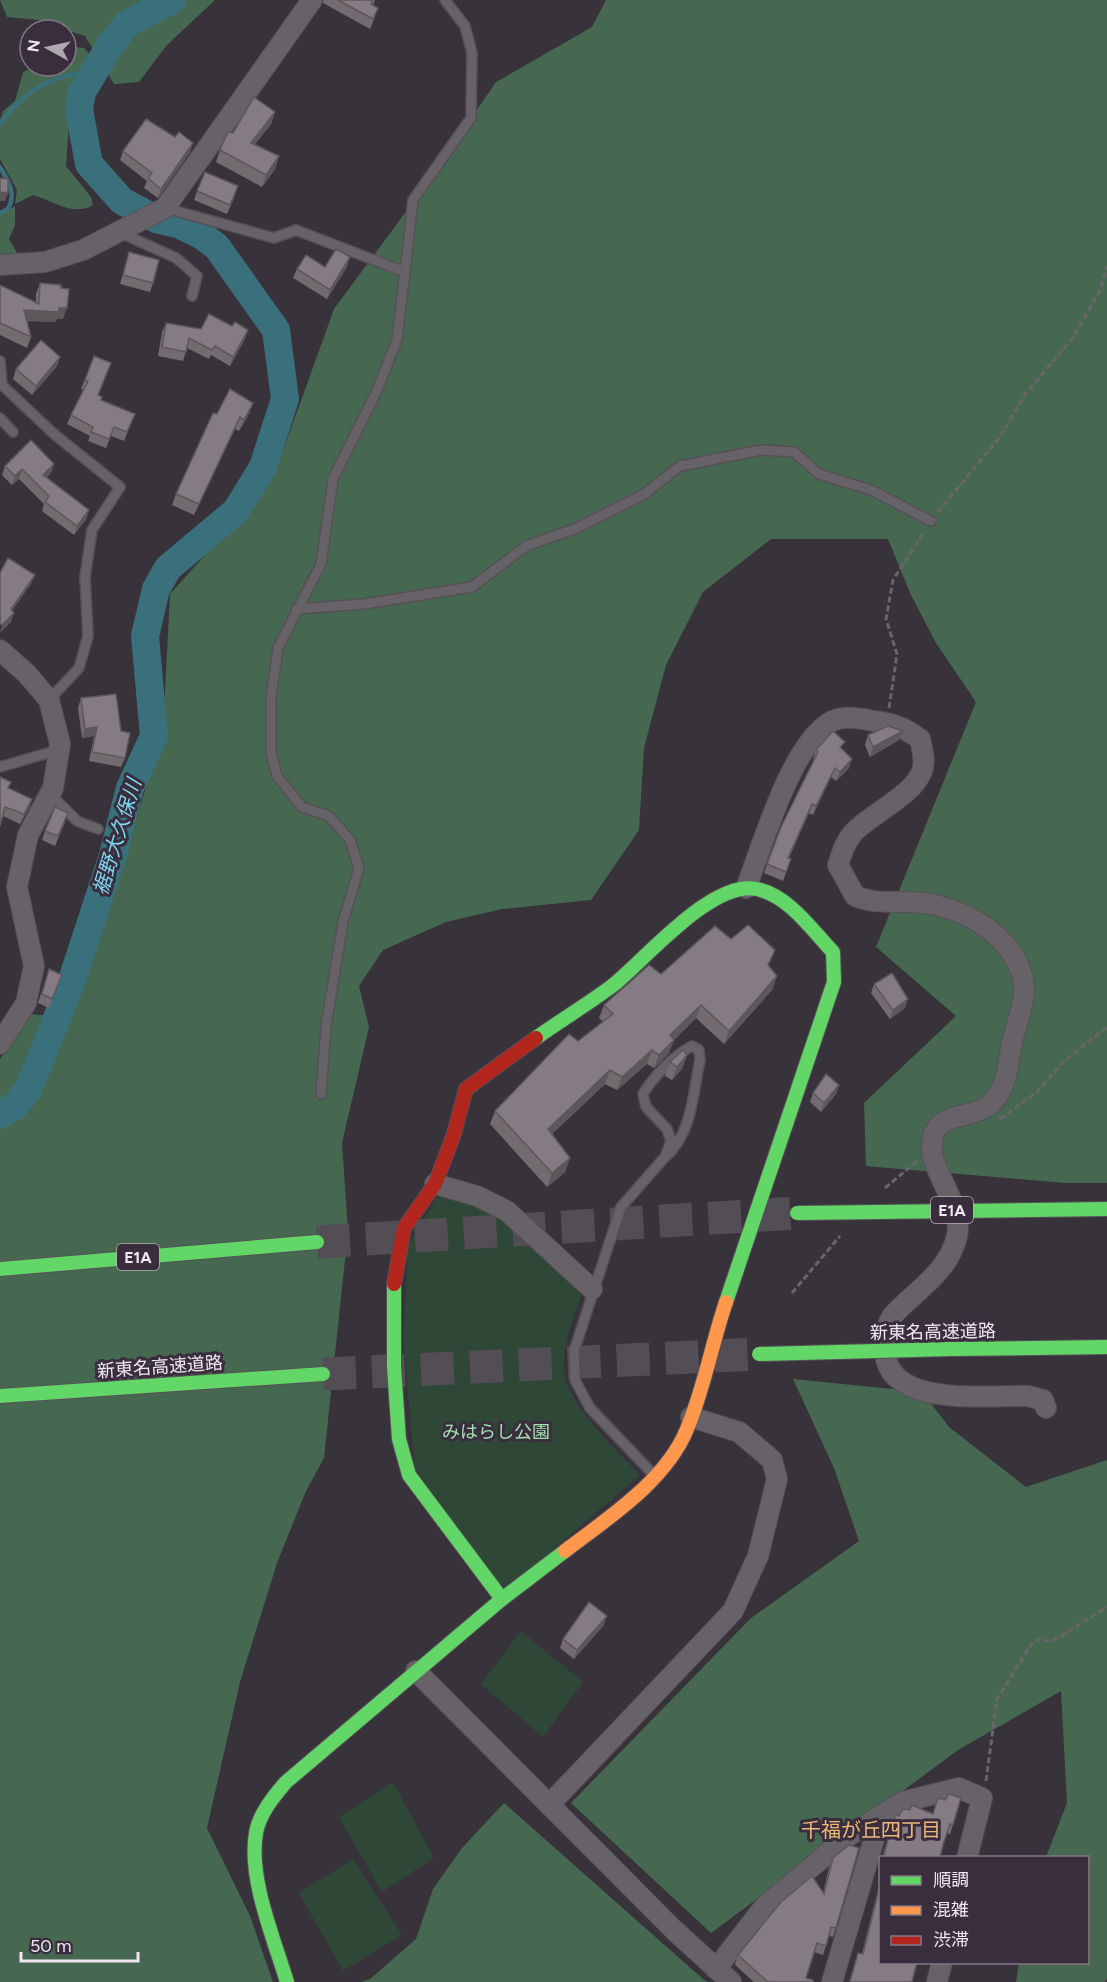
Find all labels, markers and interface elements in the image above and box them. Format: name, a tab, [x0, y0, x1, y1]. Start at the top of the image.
north arrow	[18, 18, 78, 78]
text: N	[23, 39, 44, 53]
water label: 裾野大久保川	[88, 774, 147, 898]
road number: E1A	[931, 1197, 973, 1223]
road number: E1A	[117, 1244, 159, 1270]
street label: 新東名高速道路	[870, 1320, 996, 1344]
street label: 新東名高速道路	[96, 1352, 224, 1382]
park label: みはらし公園	[442, 1421, 550, 1443]
district label: 千福が丘四丁目	[801, 1818, 941, 1842]
legend	[879, 1856, 1089, 1964]
text: 順調	[933, 1869, 969, 1891]
text: 混雑	[933, 1899, 969, 1921]
scale bar	[21, 1925, 138, 1963]
text: 渋滞	[933, 1929, 969, 1951]
text: 50 m	[30, 1935, 72, 1957]

